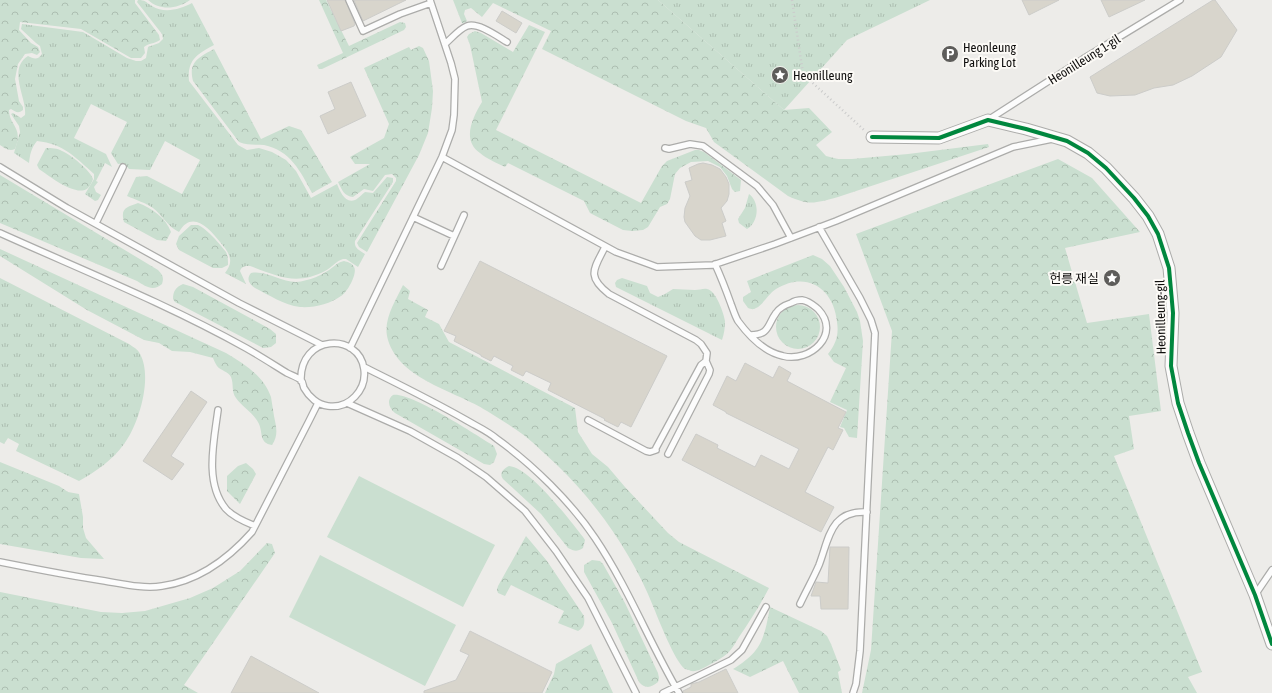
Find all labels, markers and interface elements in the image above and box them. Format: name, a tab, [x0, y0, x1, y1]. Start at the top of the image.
street label: Heonilleung 1-gil	[1045, 31, 1124, 88]
place label: Heonleung Parking Lot	[963, 40, 1017, 70]
parking icon: Heonleung Parking Lot	[940, 44, 960, 64]
place icon: Heonilleung	[770, 65, 790, 85]
place label: Heonilleung	[793, 68, 853, 83]
place icon: 헌릉 재실	[1102, 268, 1122, 288]
place label: 헌릉 재실	[1049, 271, 1099, 286]
street label: Heonilleung-gil	[1152, 279, 1169, 355]

